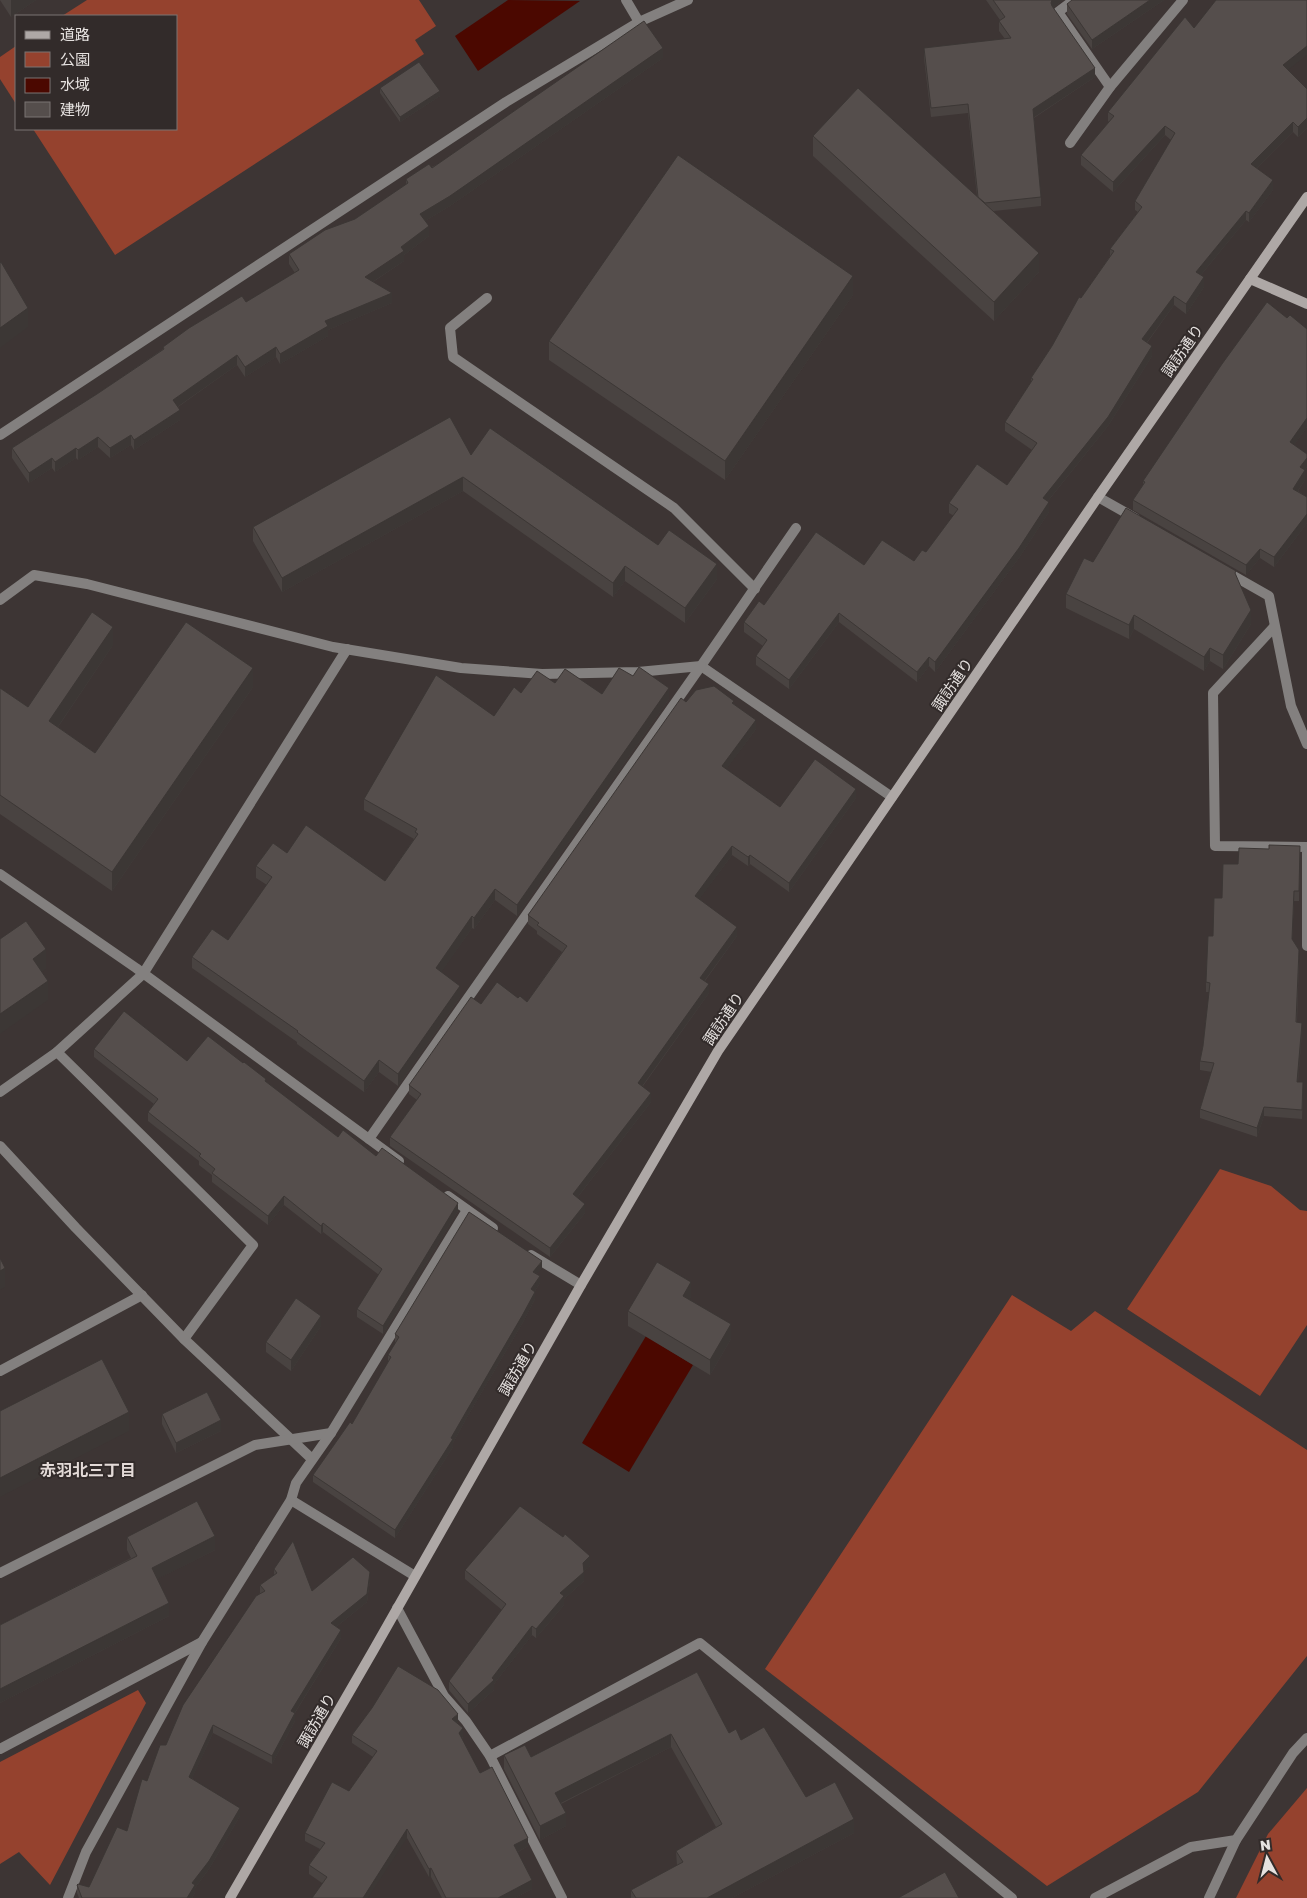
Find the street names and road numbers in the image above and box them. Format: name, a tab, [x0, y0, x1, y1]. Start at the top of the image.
street label: 諏訪通り	[1157, 320, 1207, 380]
street label: 諏訪通り	[928, 654, 976, 714]
street label: 諏訪通り	[699, 988, 747, 1048]
street label: 諏訪通り	[494, 1338, 540, 1398]
street label: 諏訪通り	[293, 1690, 339, 1750]

